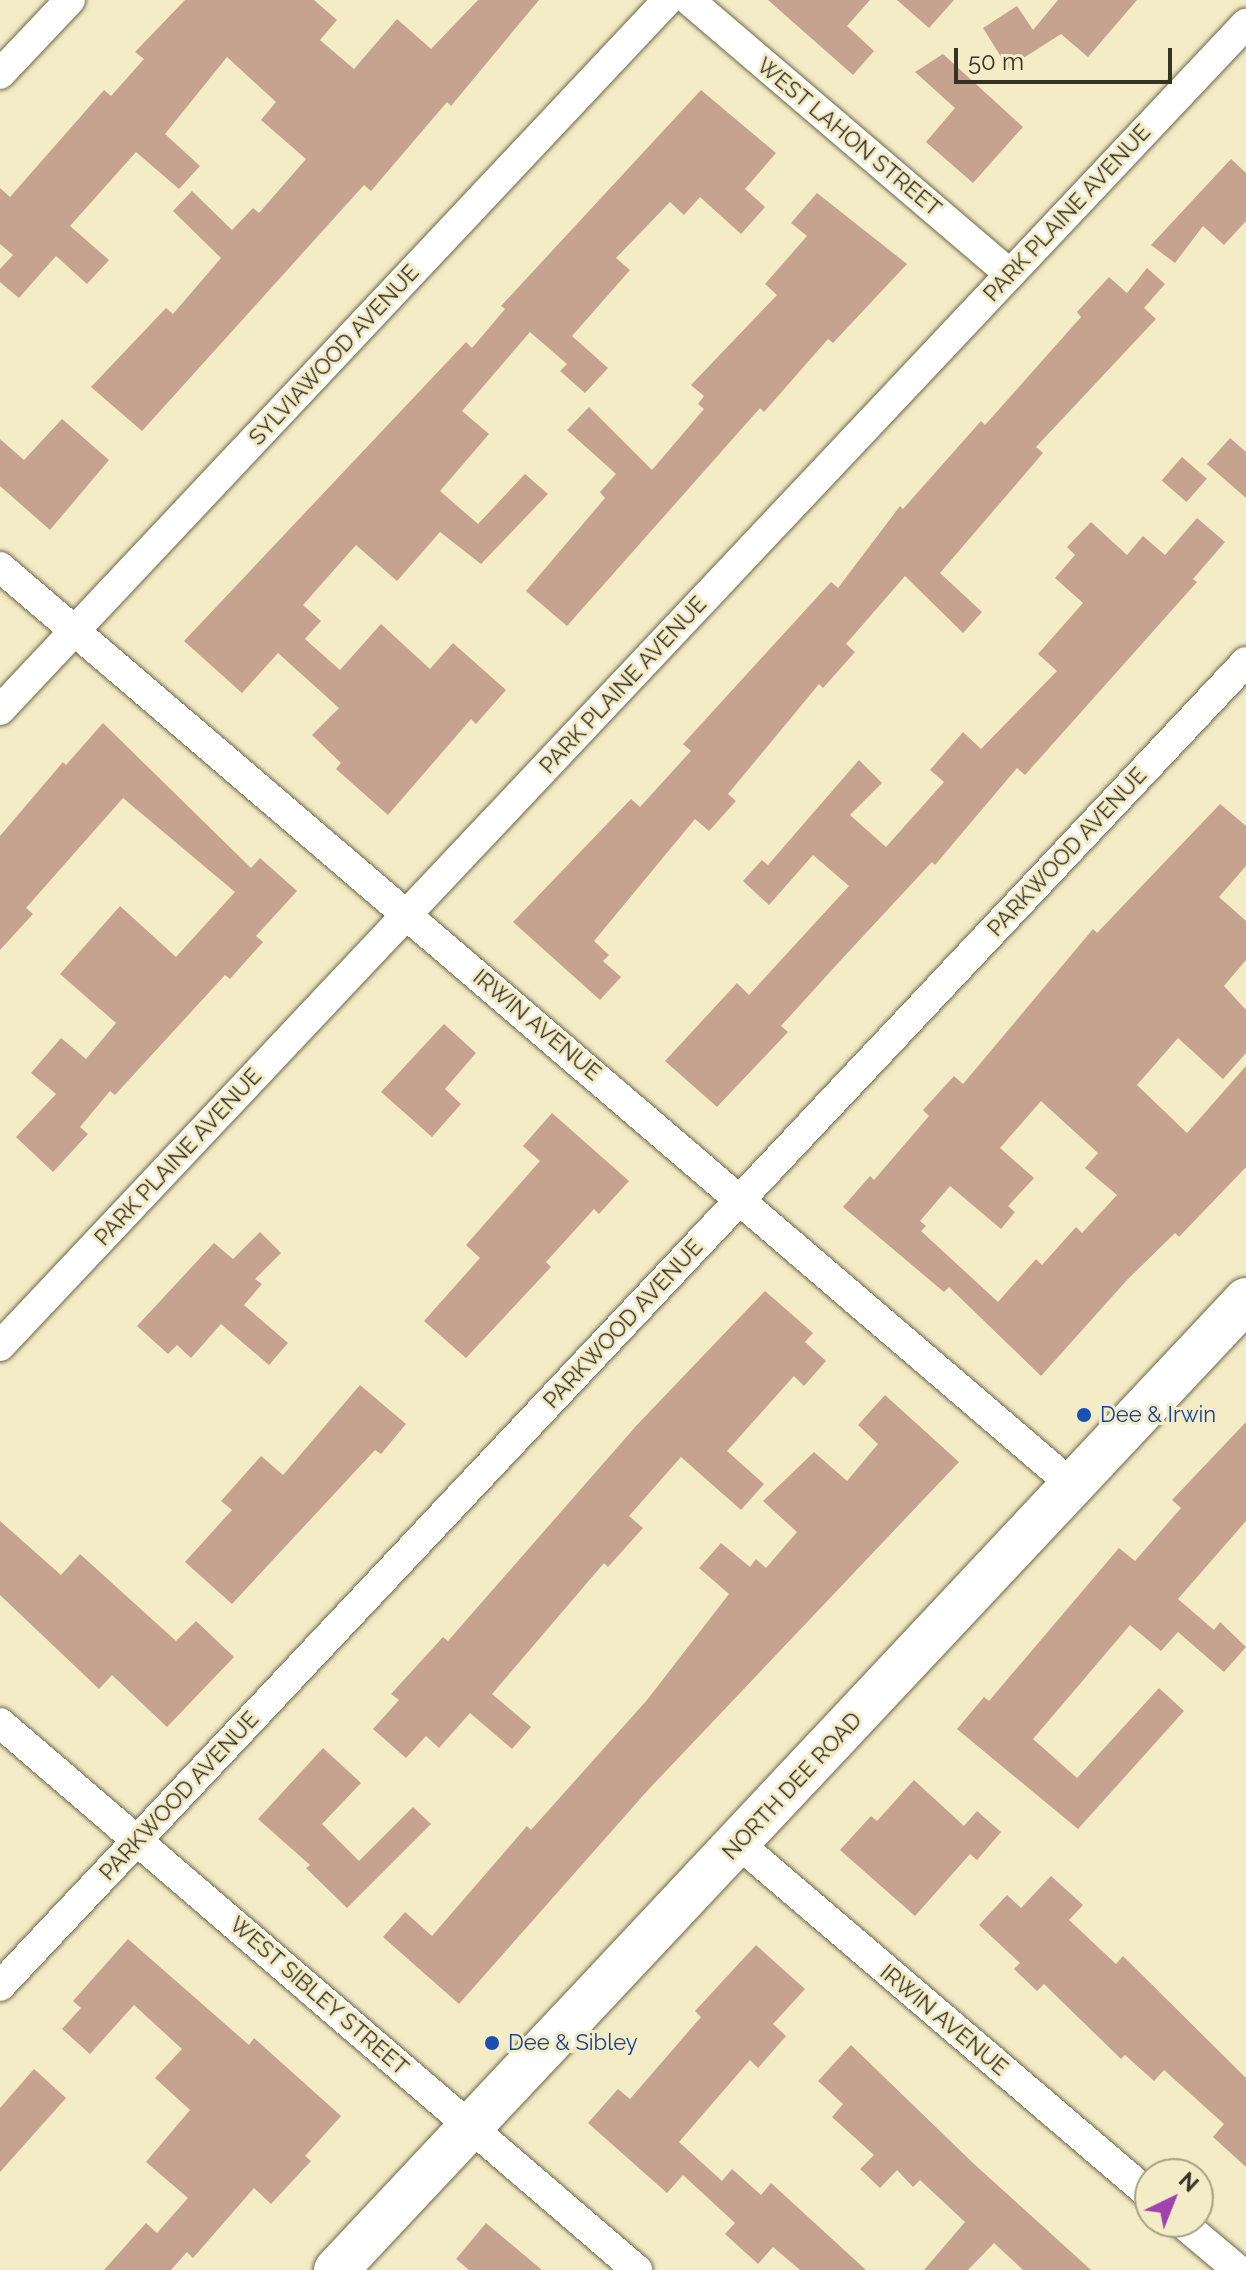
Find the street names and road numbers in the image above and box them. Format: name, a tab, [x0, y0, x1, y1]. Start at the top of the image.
street label: WEST LAHON STREET	[751, 52, 947, 222]
street label: PARK PLAINE AVENUE	[978, 119, 1156, 307]
street label: SYLVIAWOOD AVENUE	[243, 259, 425, 451]
street label: PARK PLAINE AVENUE	[534, 591, 712, 779]
street label: PARKWOOD AVENUE	[982, 762, 1152, 942]
street label: IRWIN AVENUE	[467, 964, 607, 1086]
street label: PARK PLAINE AVENUE	[89, 1063, 267, 1251]
street label: PARKWOOD AVENUE	[538, 1234, 708, 1414]
street label: PARKWOOD AVENUE	[94, 1706, 264, 1886]
street label: NORTH DEE ROAD	[717, 1707, 867, 1865]
street label: WEST SIBLEY STREET	[224, 1911, 414, 2081]
street label: IRWIN AVENUE	[874, 1959, 1014, 2081]

